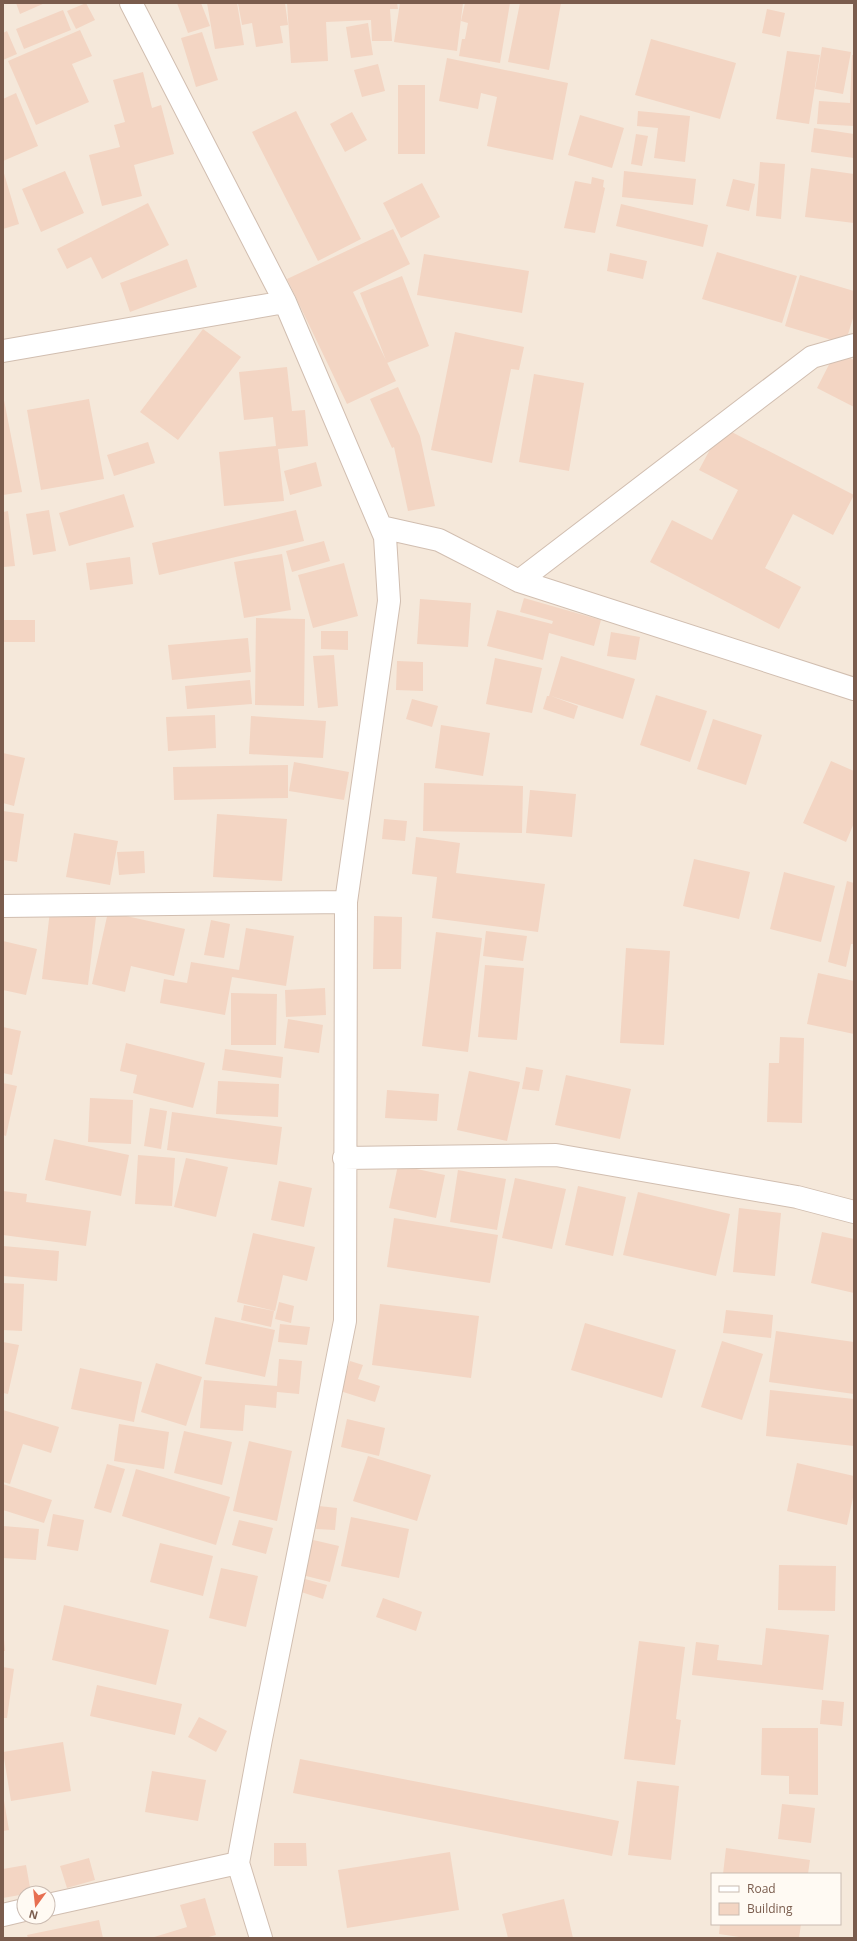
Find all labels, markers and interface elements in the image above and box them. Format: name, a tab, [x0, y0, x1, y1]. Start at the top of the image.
legend	[711, 1873, 841, 1925]
text: Road	[747, 1880, 776, 1897]
north arrow	[16, 1885, 56, 1925]
text: Building	[747, 1900, 793, 1917]
text: N	[27, 1907, 40, 1924]

